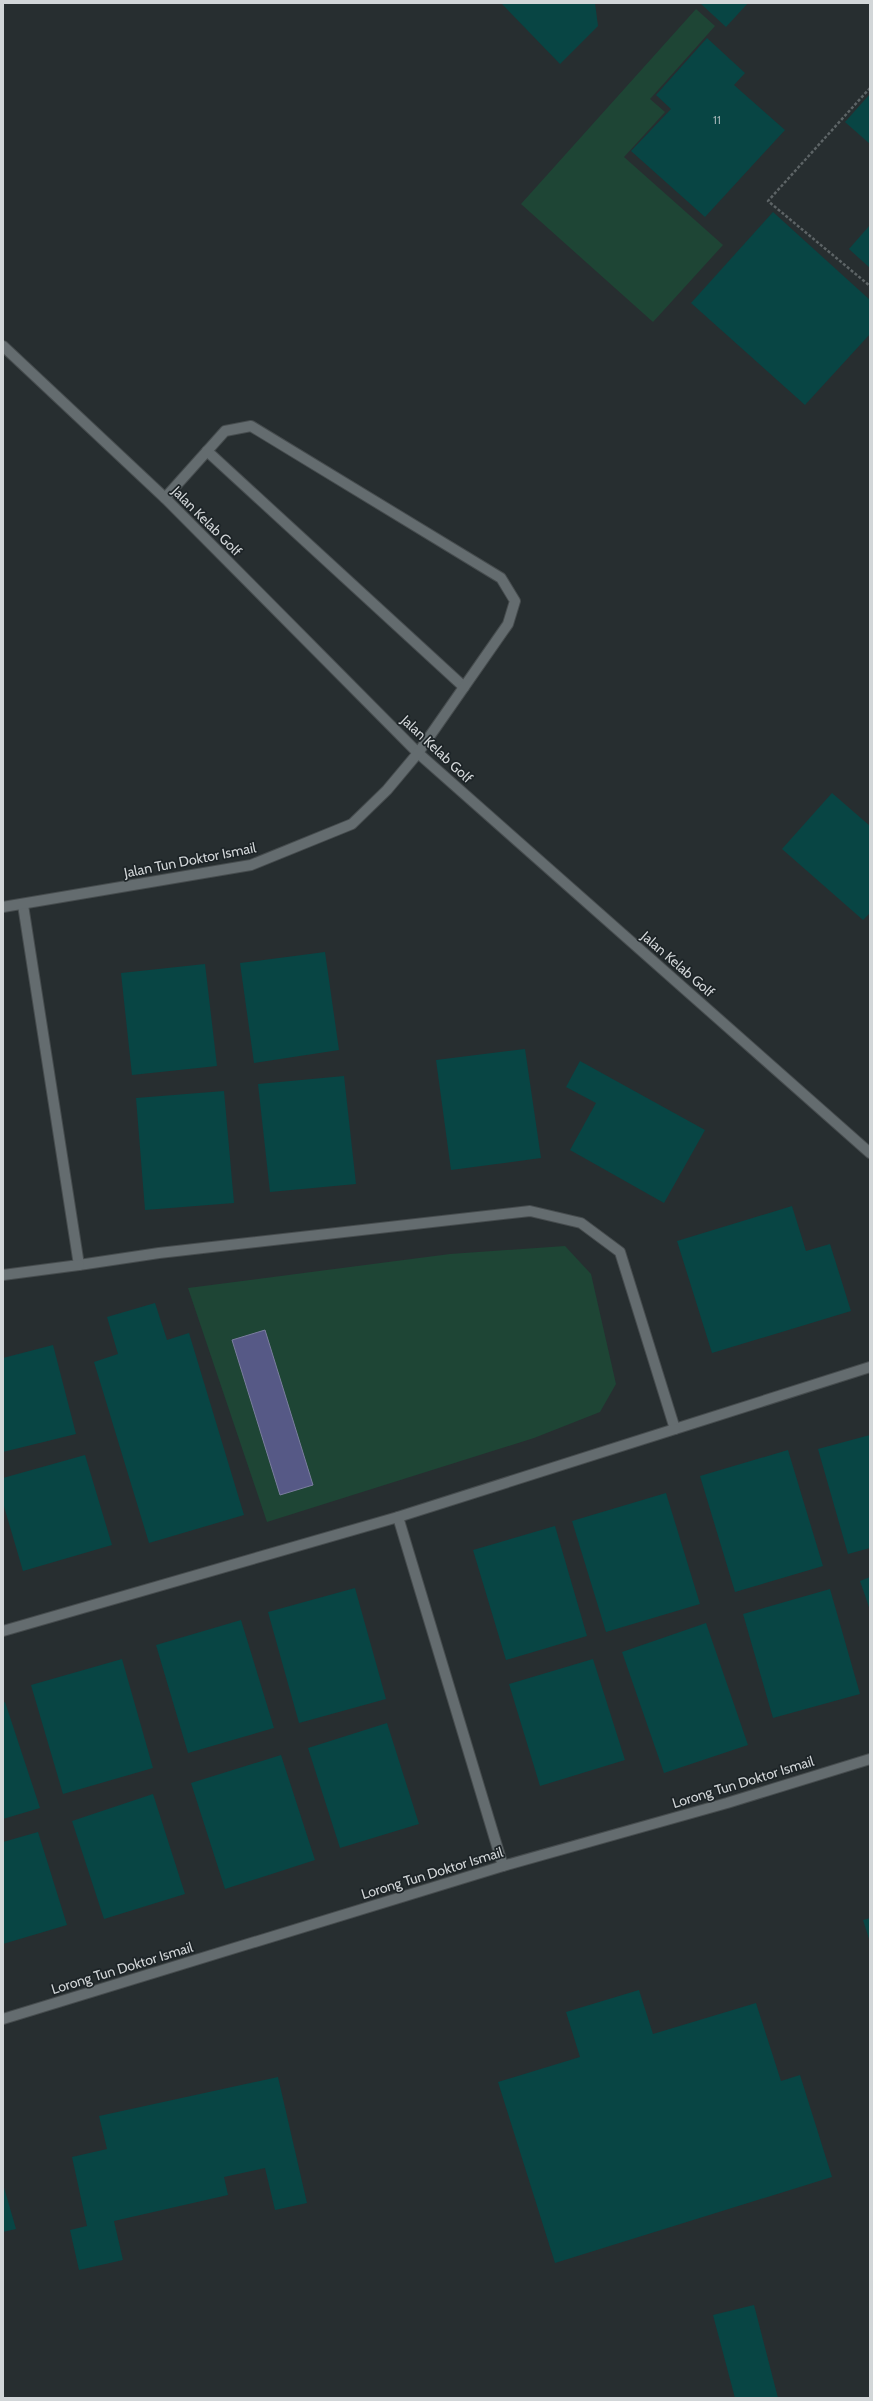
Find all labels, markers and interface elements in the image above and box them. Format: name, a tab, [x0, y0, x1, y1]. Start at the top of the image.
house number: 11	[713, 112, 721, 127]
street label: Jalan Kelab Golf	[168, 482, 246, 560]
street label: Jalan Kelab Golf	[397, 710, 477, 787]
street label: Jalan Tun Doktor Ismail	[121, 838, 258, 882]
street label: Jalan Kelab Golf	[637, 926, 719, 1001]
street label: Lorong Tun Doktor Ismail	[670, 1752, 817, 1812]
street label: Lorong Tun Doktor Ismail	[359, 1843, 506, 1903]
street label: Lorong Tun Doktor Ismail	[49, 1938, 196, 1998]

